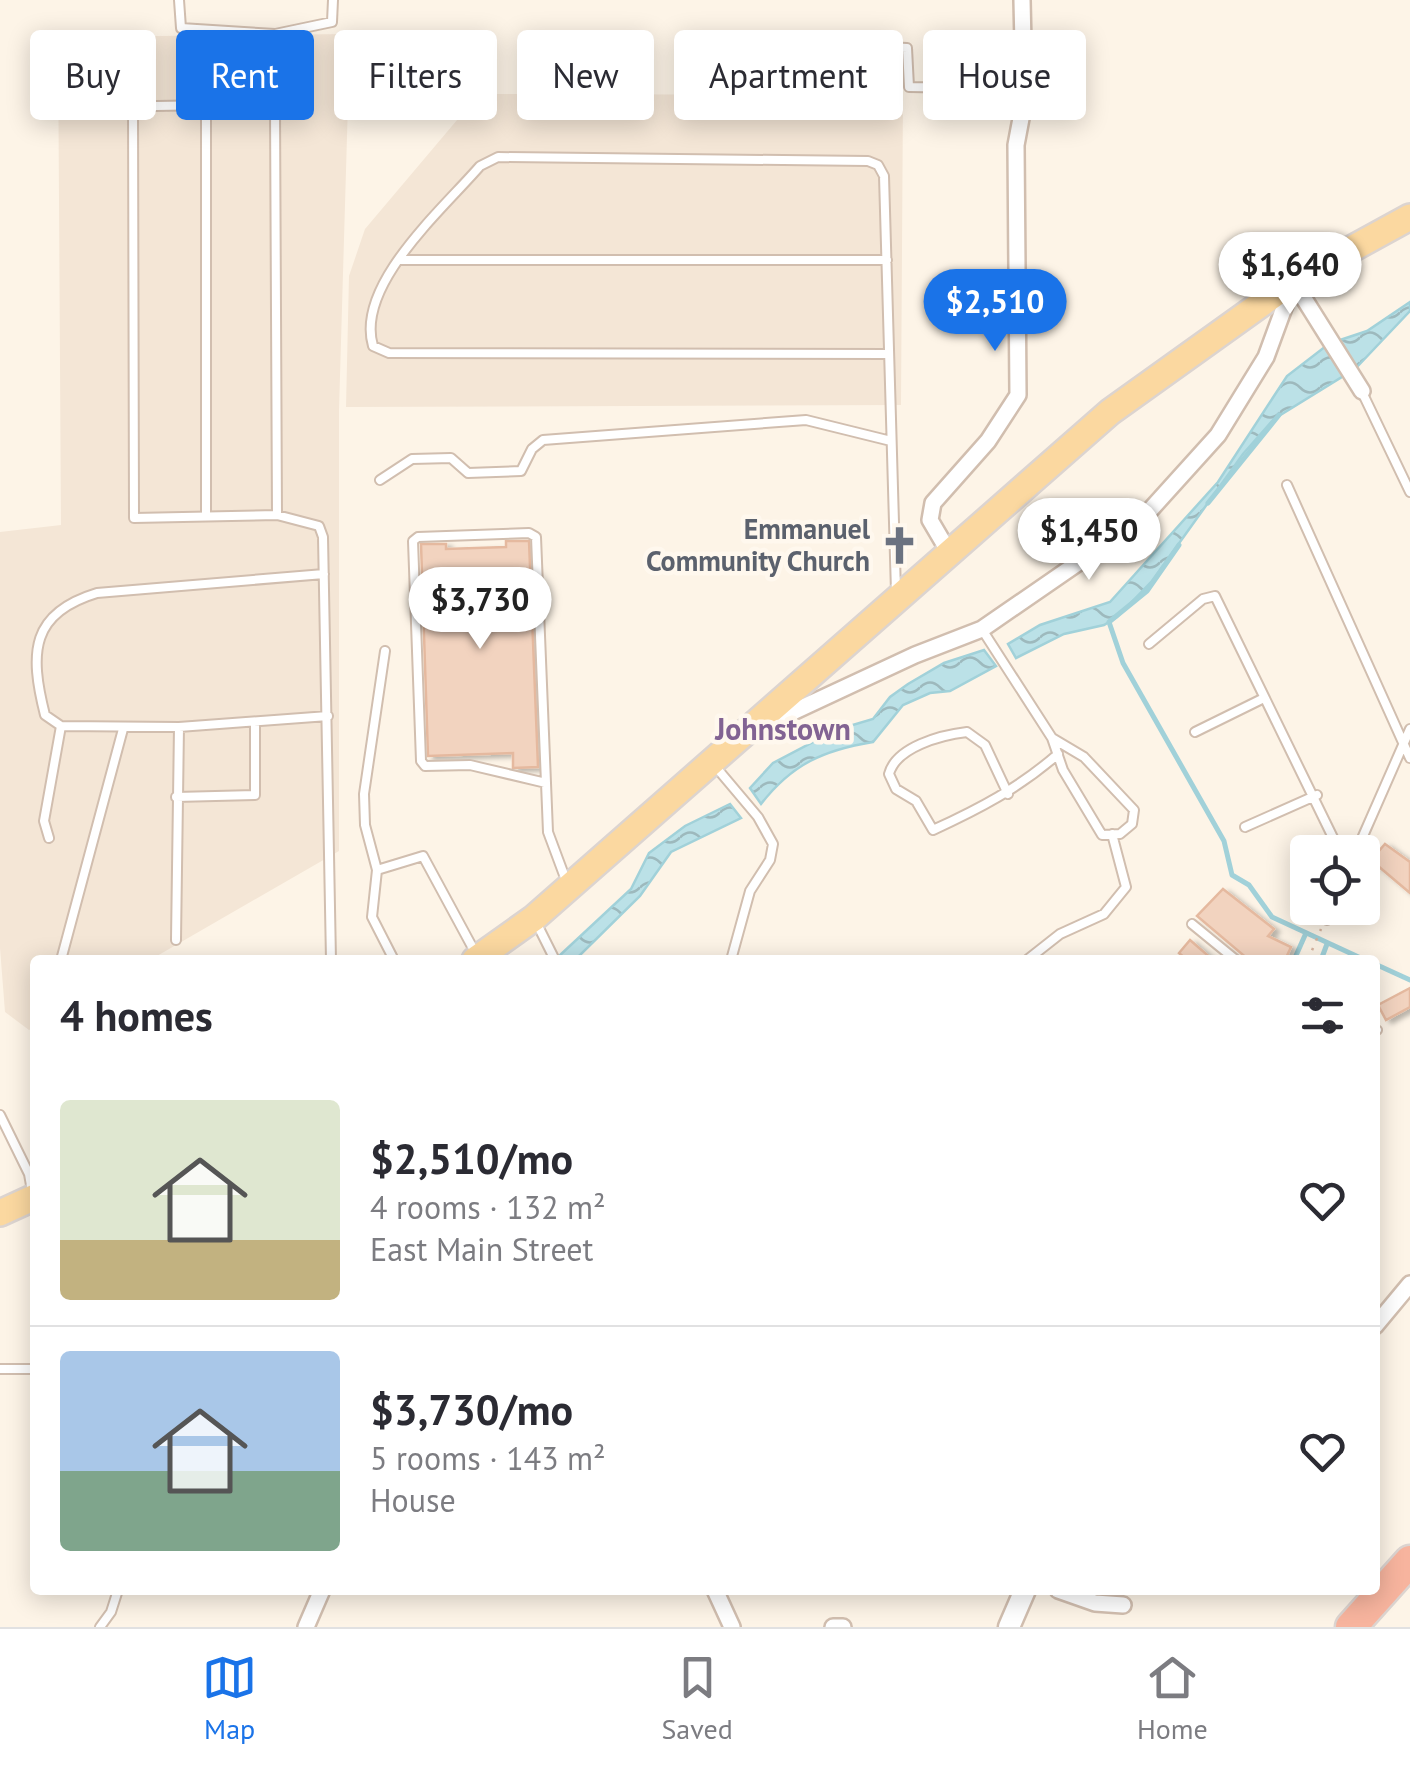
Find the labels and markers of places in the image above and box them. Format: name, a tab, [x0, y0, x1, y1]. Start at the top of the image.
pin: $1,640	[1209, 232, 1371, 317]
pin: $2,510	[914, 269, 1076, 354]
pin: $1,450	[1008, 498, 1170, 583]
place label: Emmanuel Community Church	[646, 510, 871, 579]
church icon: Emmanuel Community Church	[879, 524, 921, 566]
pin: $3,730	[399, 567, 561, 652]

